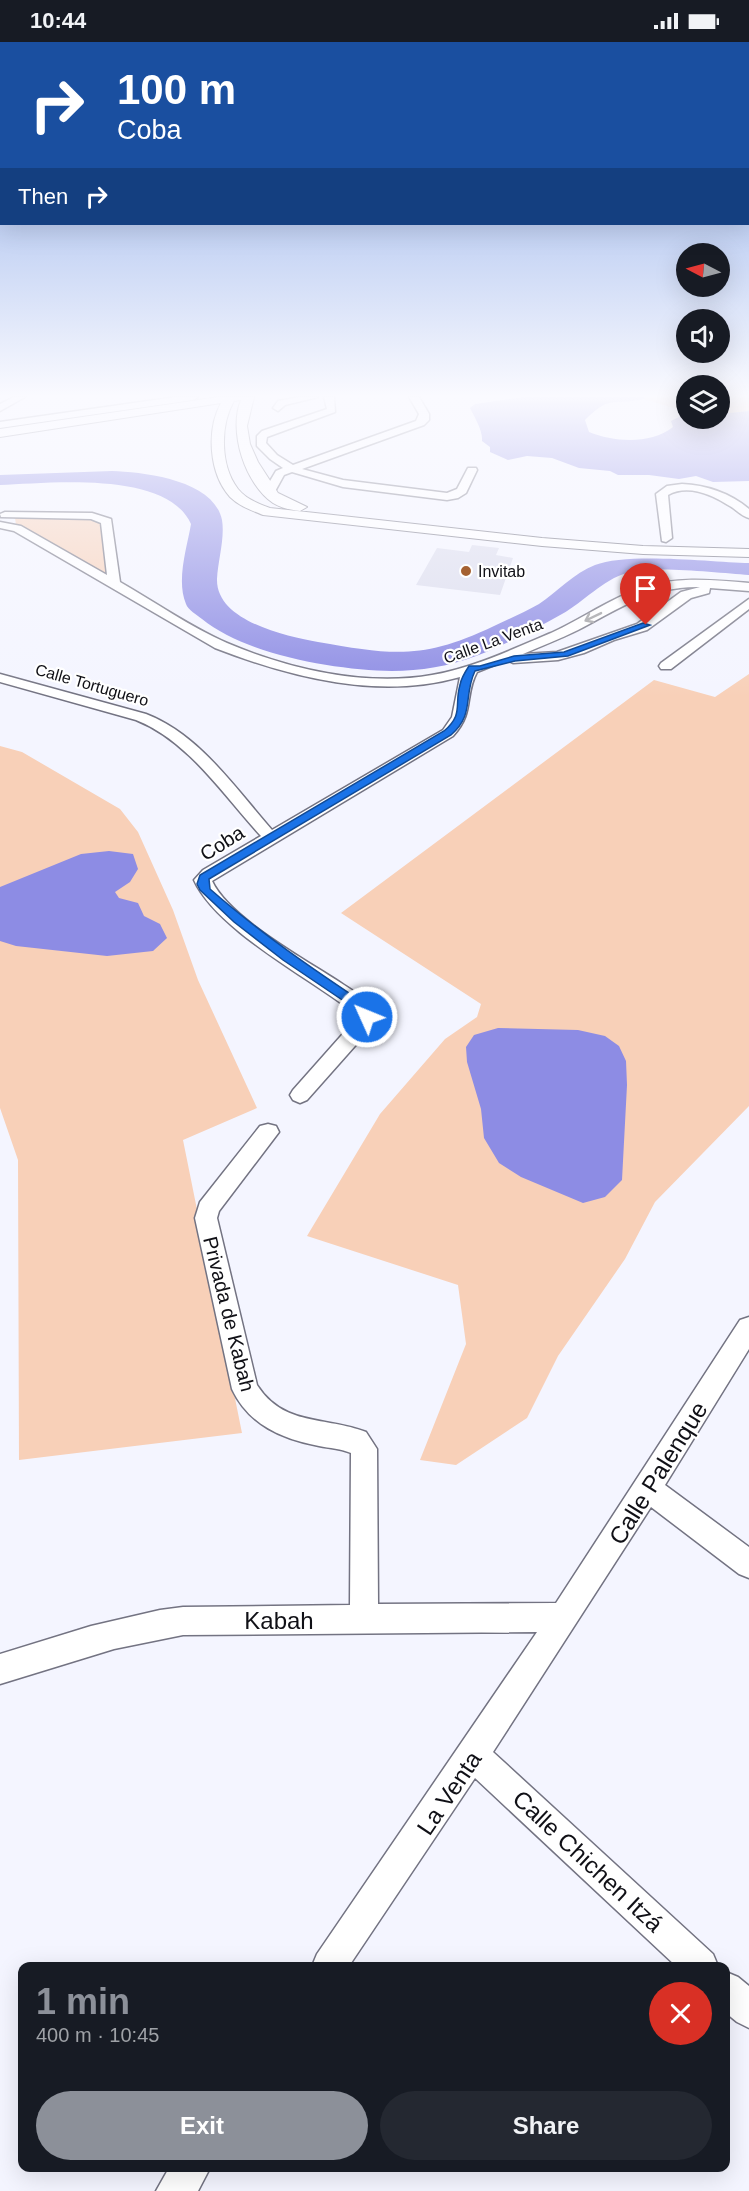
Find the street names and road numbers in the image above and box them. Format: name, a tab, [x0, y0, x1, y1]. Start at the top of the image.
street label: Calle La Venta	[441, 615, 545, 667]
street label: Calle Tortuguero	[33, 661, 151, 709]
street label: Coba	[196, 821, 249, 865]
street label: Privada de Kabah	[199, 1234, 259, 1394]
street label: Calle Palenque	[603, 1397, 713, 1549]
street label: Kabah	[244, 1607, 314, 1634]
street label: La Venta	[411, 1746, 487, 1840]
street label: Calle Chichen Itzá	[508, 1785, 669, 1938]

